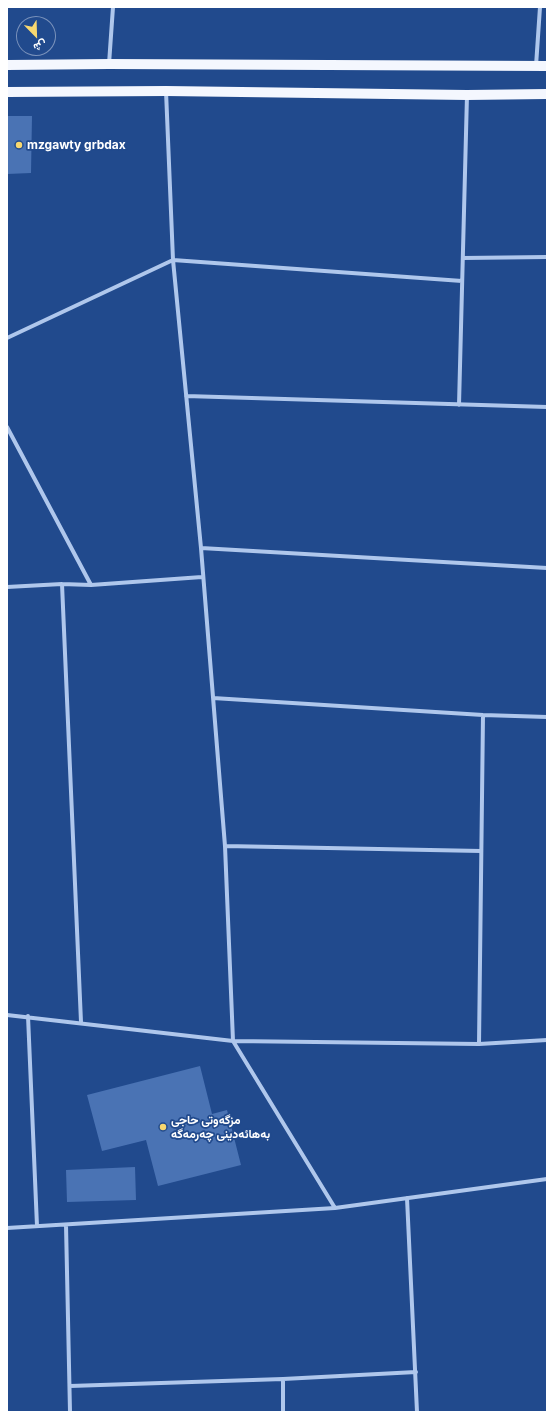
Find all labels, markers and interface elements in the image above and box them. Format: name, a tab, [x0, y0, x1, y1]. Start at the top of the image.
north arrow	[16, 16, 56, 56]
text: ش	[31, 37, 49, 55]
place label: mzgawty grbdax	[27, 138, 126, 152]
marker: mzgawty grbdax	[14, 140, 24, 150]
place label: مزگەوتی حاجی بەهائەدینی چەرمەگە	[171, 1113, 270, 1141]
marker: مزگەوتی حاجی بەهائەدینی چەرمەگە	[158, 1122, 168, 1132]

